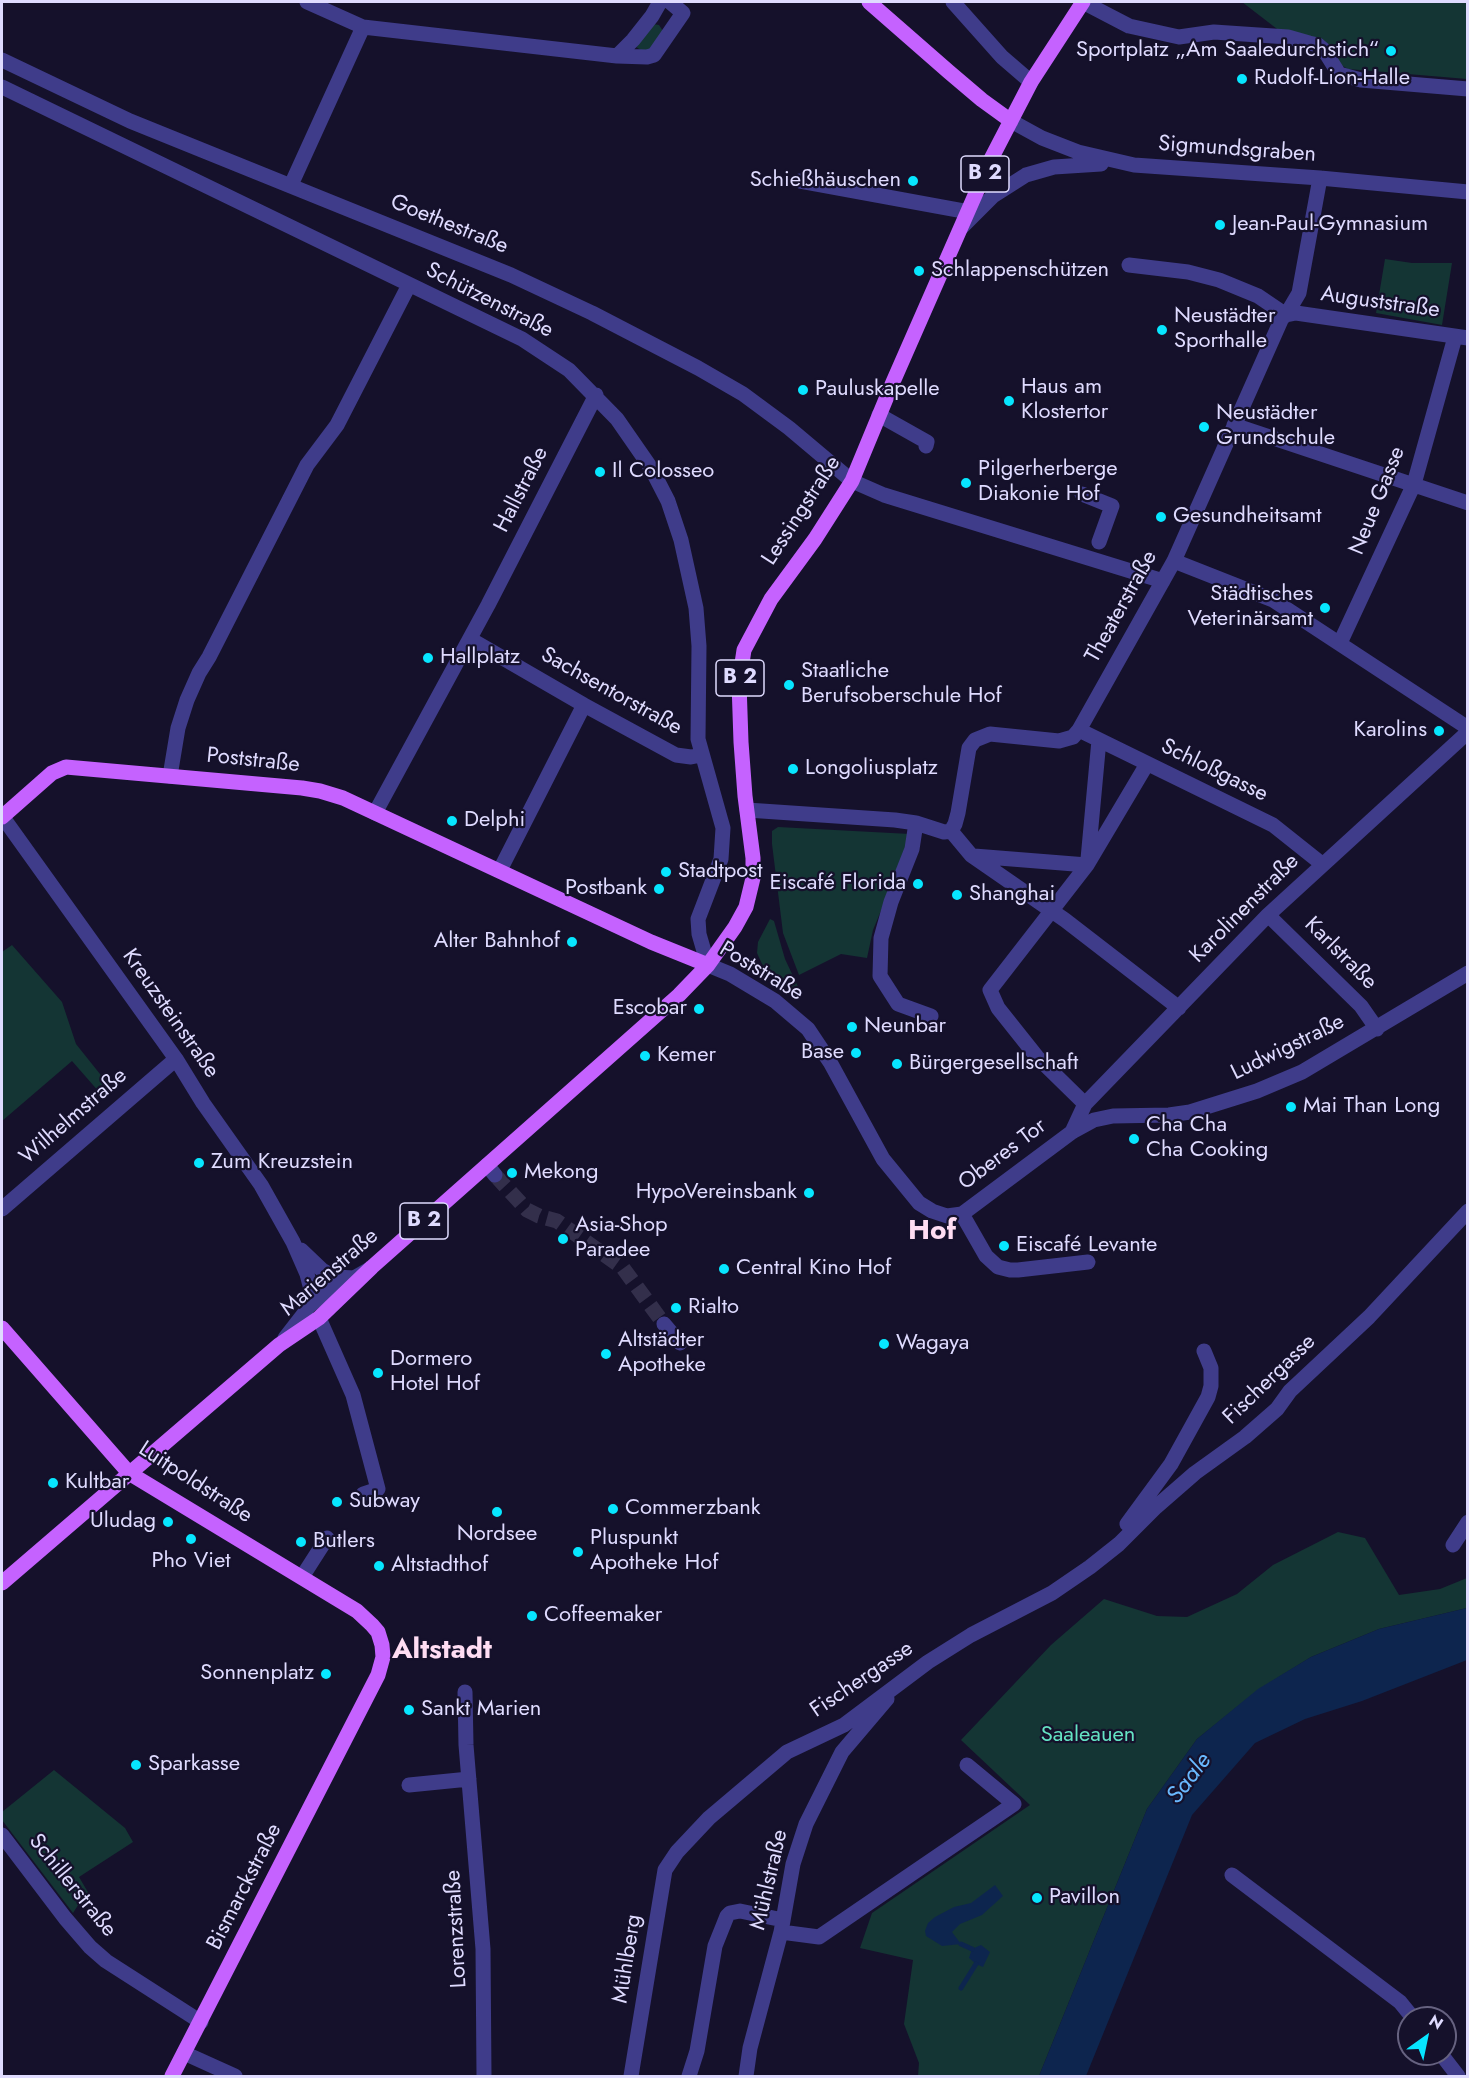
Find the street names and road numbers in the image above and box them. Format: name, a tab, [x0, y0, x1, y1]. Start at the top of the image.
street label: Sigmundsgraben	[1157, 131, 1317, 169]
road number: B 2	[961, 156, 1009, 192]
street label: Goethestraße	[386, 189, 512, 261]
street label: Schützenstraße	[421, 258, 557, 344]
street label: Auguststraße	[1319, 282, 1441, 324]
street label: Hallstraße	[489, 443, 555, 537]
street label: Neue Gasse	[1344, 443, 1412, 559]
street label: Lessingstraße	[757, 451, 847, 571]
street label: Theaterstraße	[1080, 546, 1164, 668]
street label: Sachsentorstraße	[536, 642, 686, 742]
road number: B 2	[716, 660, 764, 696]
street label: Schloßgasse	[1156, 734, 1272, 808]
street label: Poststraße	[205, 743, 301, 779]
street label: Karolinenstraße	[1185, 849, 1305, 969]
street label: Karlstraße	[1298, 912, 1382, 996]
street label: Poststraße	[714, 937, 808, 1007]
street label: Kreuzsteinstraße	[116, 944, 224, 1084]
street label: Ludwigstraße	[1227, 1009, 1349, 1087]
street label: Wilhelmstraße	[15, 1063, 133, 1171]
street label: Oberes Tor	[954, 1114, 1052, 1196]
road number: B 2	[400, 1203, 448, 1239]
street label: Marienstraße	[276, 1223, 384, 1323]
street label: Fischergasse	[1218, 1329, 1322, 1431]
street label: Luitpoldstraße	[133, 1436, 257, 1530]
street label: Fischergasse	[806, 1636, 918, 1724]
street label: Bismarckstraße	[202, 1820, 288, 1954]
street label: Mühlstraße	[746, 1827, 794, 1933]
street label: Schillerstraße	[22, 1829, 122, 1943]
street label: Lorenzstraße	[441, 1869, 473, 1989]
street label: Mühlberg	[608, 1913, 648, 2005]

